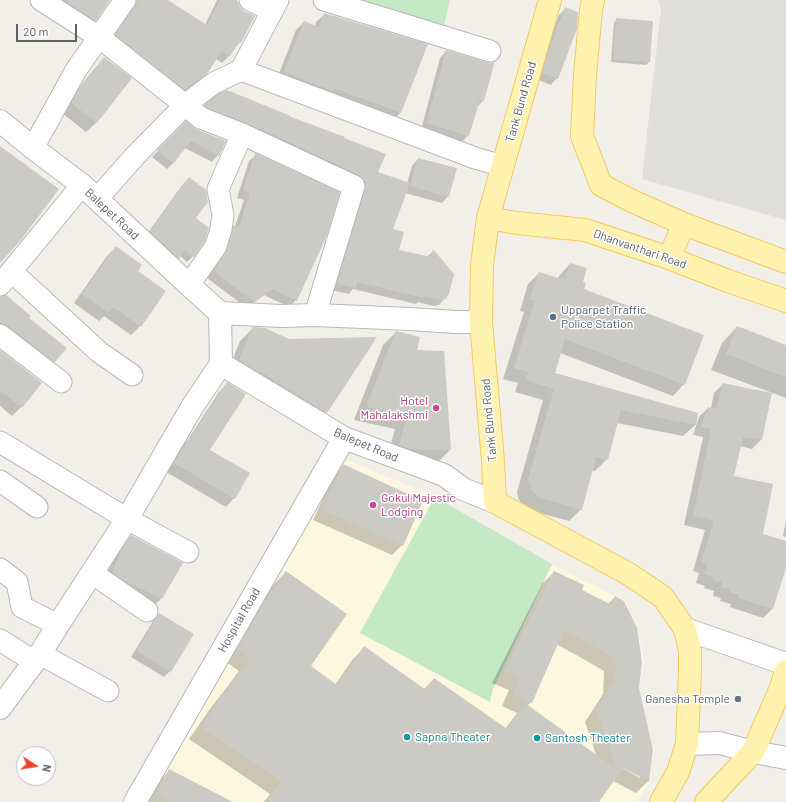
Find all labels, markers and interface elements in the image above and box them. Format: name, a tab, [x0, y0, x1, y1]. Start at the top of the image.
scale bar	[18, 16, 79, 42]
text: 20 m	[23, 24, 49, 38]
street label: Tank Bund Road	[503, 60, 539, 144]
street label: Balepet Road	[82, 185, 142, 243]
street label: Dhanvanthari Road	[591, 226, 689, 272]
place label: Upparpet Traffic Police Station	[561, 303, 646, 331]
marker: Upparpet Traffic Police Station	[548, 312, 558, 322]
street label: Tank Bund Road	[478, 378, 500, 462]
place label: Hotel Mahalakshmi	[361, 394, 428, 422]
marker: Hotel Mahalakshmi	[431, 403, 441, 413]
street label: Balepet Road	[331, 425, 401, 465]
place label: Gokul Majestic Lodging	[381, 491, 456, 519]
marker: Gokul Majestic Lodging	[368, 500, 378, 510]
street label: Hospital Road	[215, 585, 263, 655]
place label: Ganesha Temple	[645, 692, 730, 706]
marker: Ganesha Temple	[733, 694, 743, 704]
place label: Sapna Theater	[415, 730, 490, 744]
place label: Santosh Theater	[545, 731, 631, 745]
marker: Sapna Theater	[402, 732, 412, 742]
marker: Santosh Theater	[532, 733, 542, 743]
north arrow	[16, 746, 56, 786]
text: N	[40, 763, 54, 773]

